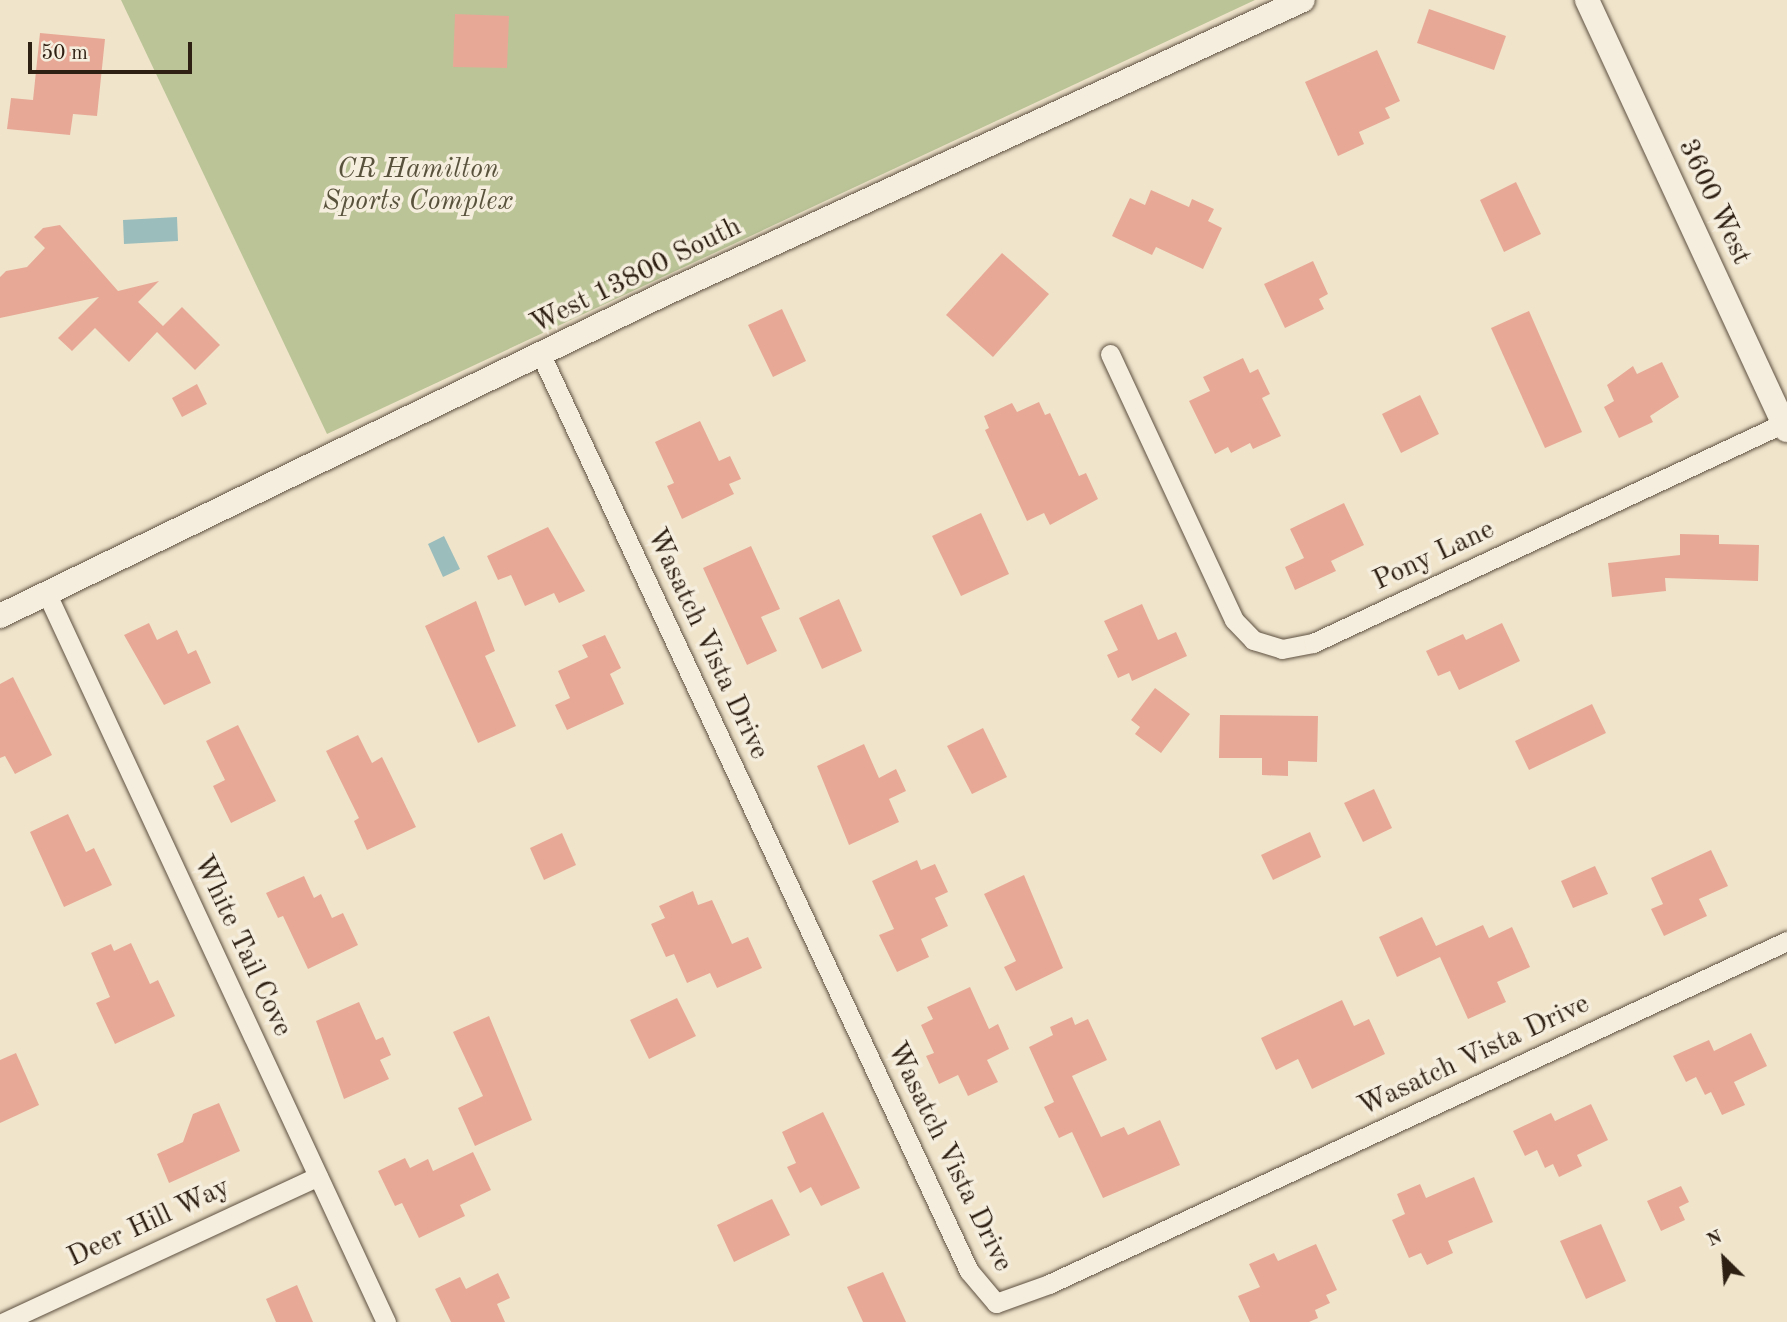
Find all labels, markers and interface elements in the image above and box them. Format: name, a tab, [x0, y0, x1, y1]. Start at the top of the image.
scale bar	[32, 28, 196, 72]
text: 50 m	[41, 43, 88, 64]
street label: 3600 West	[1670, 134, 1758, 270]
park label: CR Hamilton Sports Complex	[323, 153, 513, 219]
street label: West 13800 South	[525, 210, 747, 342]
street label: Pony Lane	[1368, 513, 1500, 599]
street label: Wasatch Vista Drive	[639, 523, 775, 765]
street label: White Tail Cove	[185, 850, 299, 1042]
street label: Wasatch Vista Drive	[1353, 988, 1595, 1124]
street label: Wasatch Vista Drive	[879, 1037, 1019, 1277]
street label: Deer Hill Way	[62, 1171, 236, 1275]
north arrow	[1689, 1224, 1759, 1294]
text: N	[1704, 1228, 1726, 1251]

